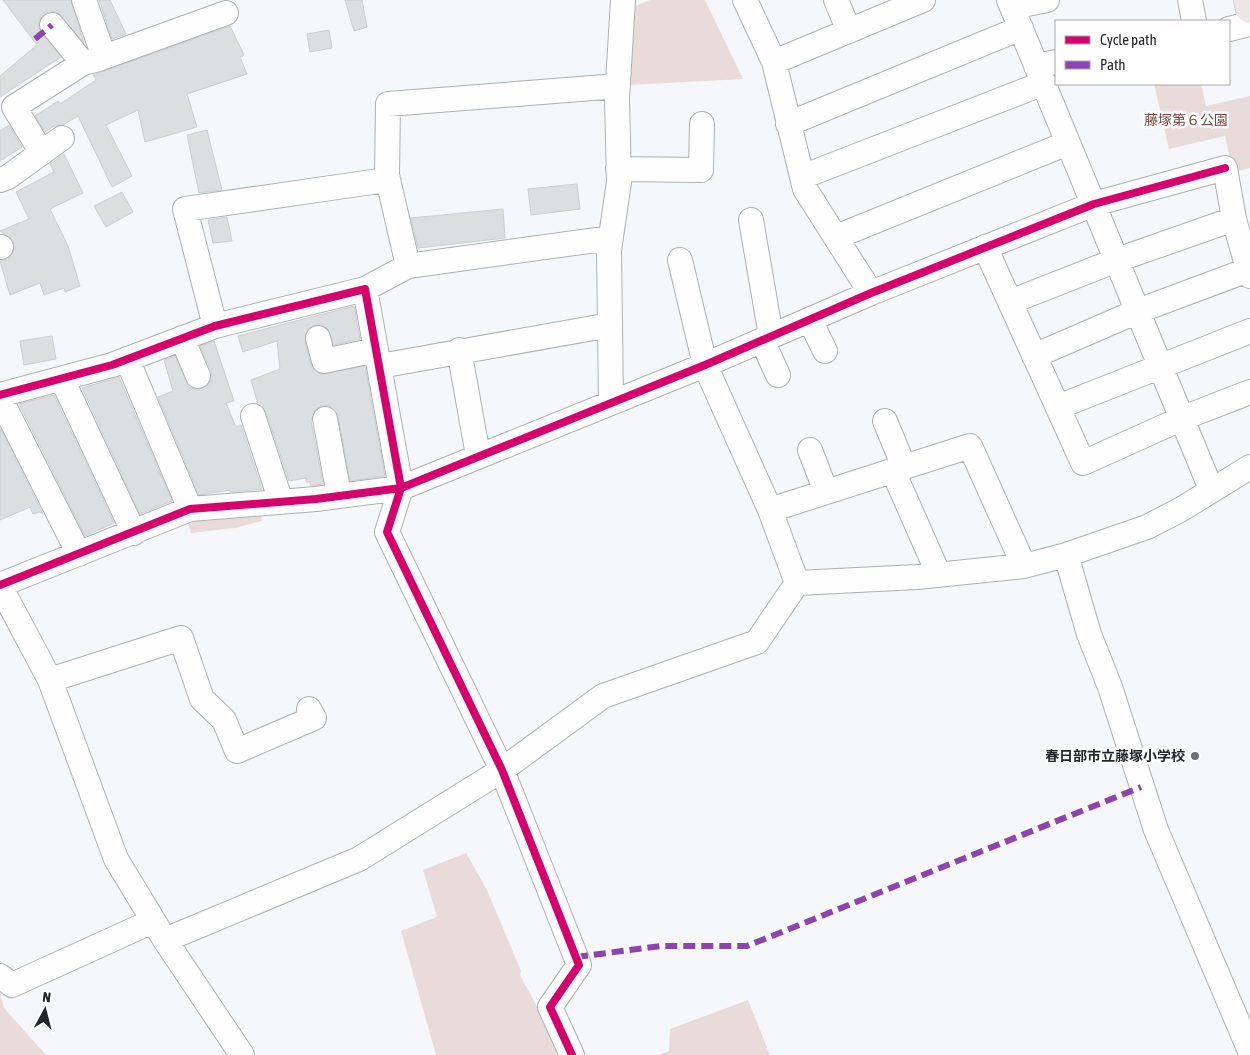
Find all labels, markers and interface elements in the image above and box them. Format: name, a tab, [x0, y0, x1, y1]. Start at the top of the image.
legend	[1055, 20, 1230, 85]
text: Cycle path	[1100, 31, 1157, 48]
text: Path	[1100, 56, 1126, 73]
park label: 藤塚第６公園	[1144, 112, 1228, 128]
place label: 春日部市立藤塚小学校	[1045, 748, 1185, 764]
marker: 春日部市立藤塚小学校	[1189, 750, 1201, 762]
north arrow	[20, 985, 70, 1035]
text: N	[42, 989, 52, 1006]

